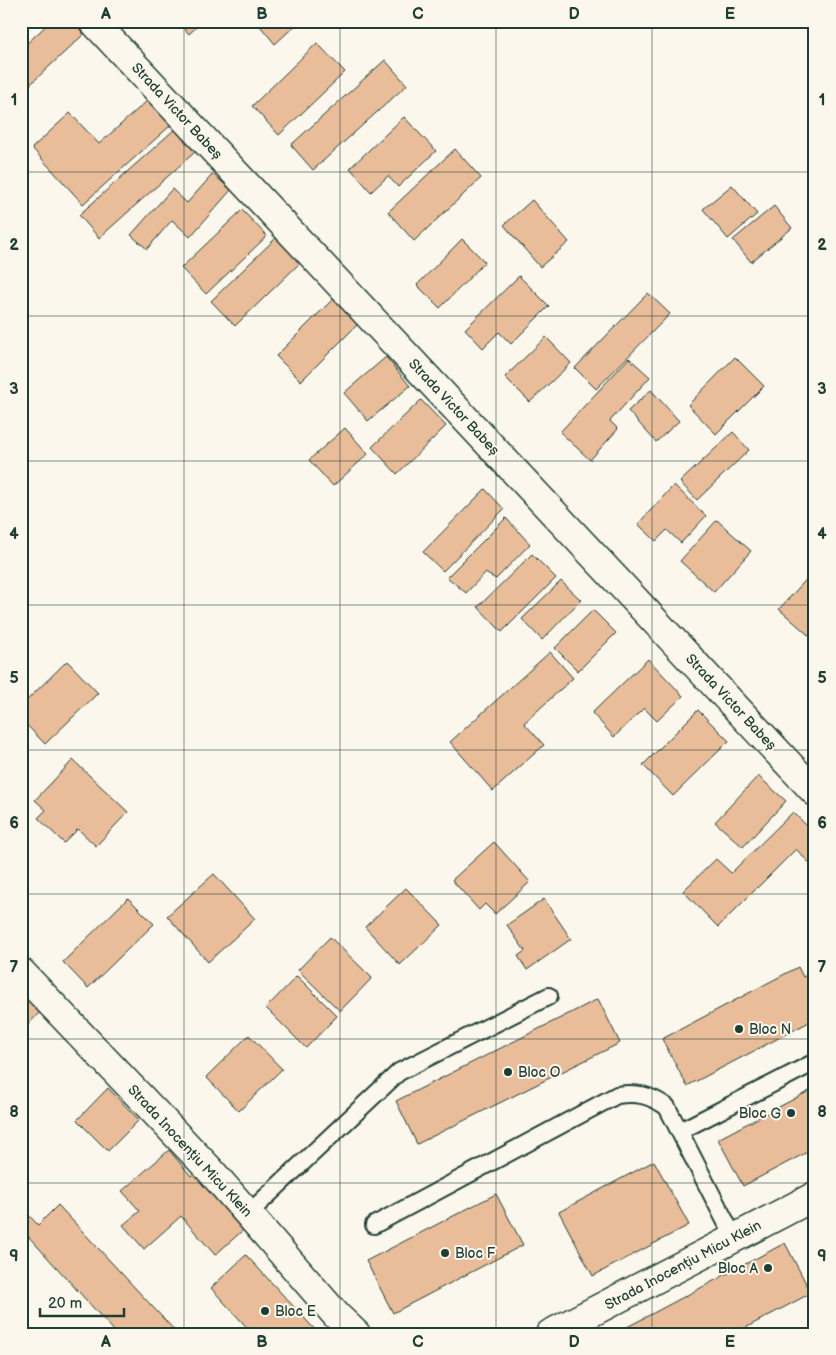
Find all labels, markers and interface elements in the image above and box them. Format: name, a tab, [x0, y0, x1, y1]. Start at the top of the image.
text: A	[100, 5, 111, 24]
text: B	[256, 5, 268, 24]
text: C	[412, 5, 424, 24]
text: D	[568, 5, 580, 24]
text: E	[725, 5, 735, 24]
street label: Strada Victor Babeș	[128, 59, 226, 163]
text: 1	[11, 91, 17, 110]
text: 1	[819, 91, 825, 110]
text: 2	[9, 236, 19, 255]
text: 2	[817, 236, 827, 255]
street label: Strada Victor Babeș	[405, 355, 503, 459]
text: 3	[9, 380, 19, 399]
text: 3	[817, 380, 827, 399]
text: 4	[9, 525, 19, 544]
text: 4	[817, 525, 827, 544]
street label: Strada Victor Babeș	[682, 650, 780, 754]
text: 5	[9, 669, 19, 688]
text: 5	[817, 669, 827, 688]
text: 6	[9, 814, 19, 833]
text: 6	[817, 814, 827, 833]
text: 7	[10, 958, 19, 977]
text: 7	[818, 958, 827, 977]
place label: Bloc N	[749, 1021, 791, 1038]
marker: Bloc N	[733, 1023, 745, 1035]
place label: Bloc O	[518, 1064, 561, 1081]
marker: Bloc O	[502, 1066, 514, 1078]
street label: Strada Inocențiu Micu Klein	[124, 1081, 256, 1221]
text: 8	[9, 1103, 19, 1122]
text: 8	[817, 1103, 827, 1122]
place label: Bloc G	[739, 1105, 781, 1122]
marker: Bloc G	[785, 1107, 797, 1119]
street label: Strada Inocențiu Micu Klein	[602, 1216, 764, 1313]
place label: Bloc F	[455, 1245, 496, 1262]
text: 9	[9, 1247, 19, 1266]
marker: Bloc F	[439, 1247, 451, 1259]
text: 9	[817, 1247, 827, 1266]
place label: Bloc A	[718, 1260, 758, 1277]
marker: Bloc A	[762, 1262, 774, 1274]
scale bar	[40, 1285, 124, 1317]
text: 20 m	[48, 1294, 82, 1313]
place label: Bloc E	[275, 1303, 316, 1320]
marker: Bloc E	[259, 1305, 271, 1317]
text: A	[100, 1333, 111, 1352]
text: B	[256, 1333, 268, 1352]
text: C	[412, 1333, 424, 1352]
text: D	[568, 1333, 580, 1352]
text: E	[725, 1333, 735, 1352]

